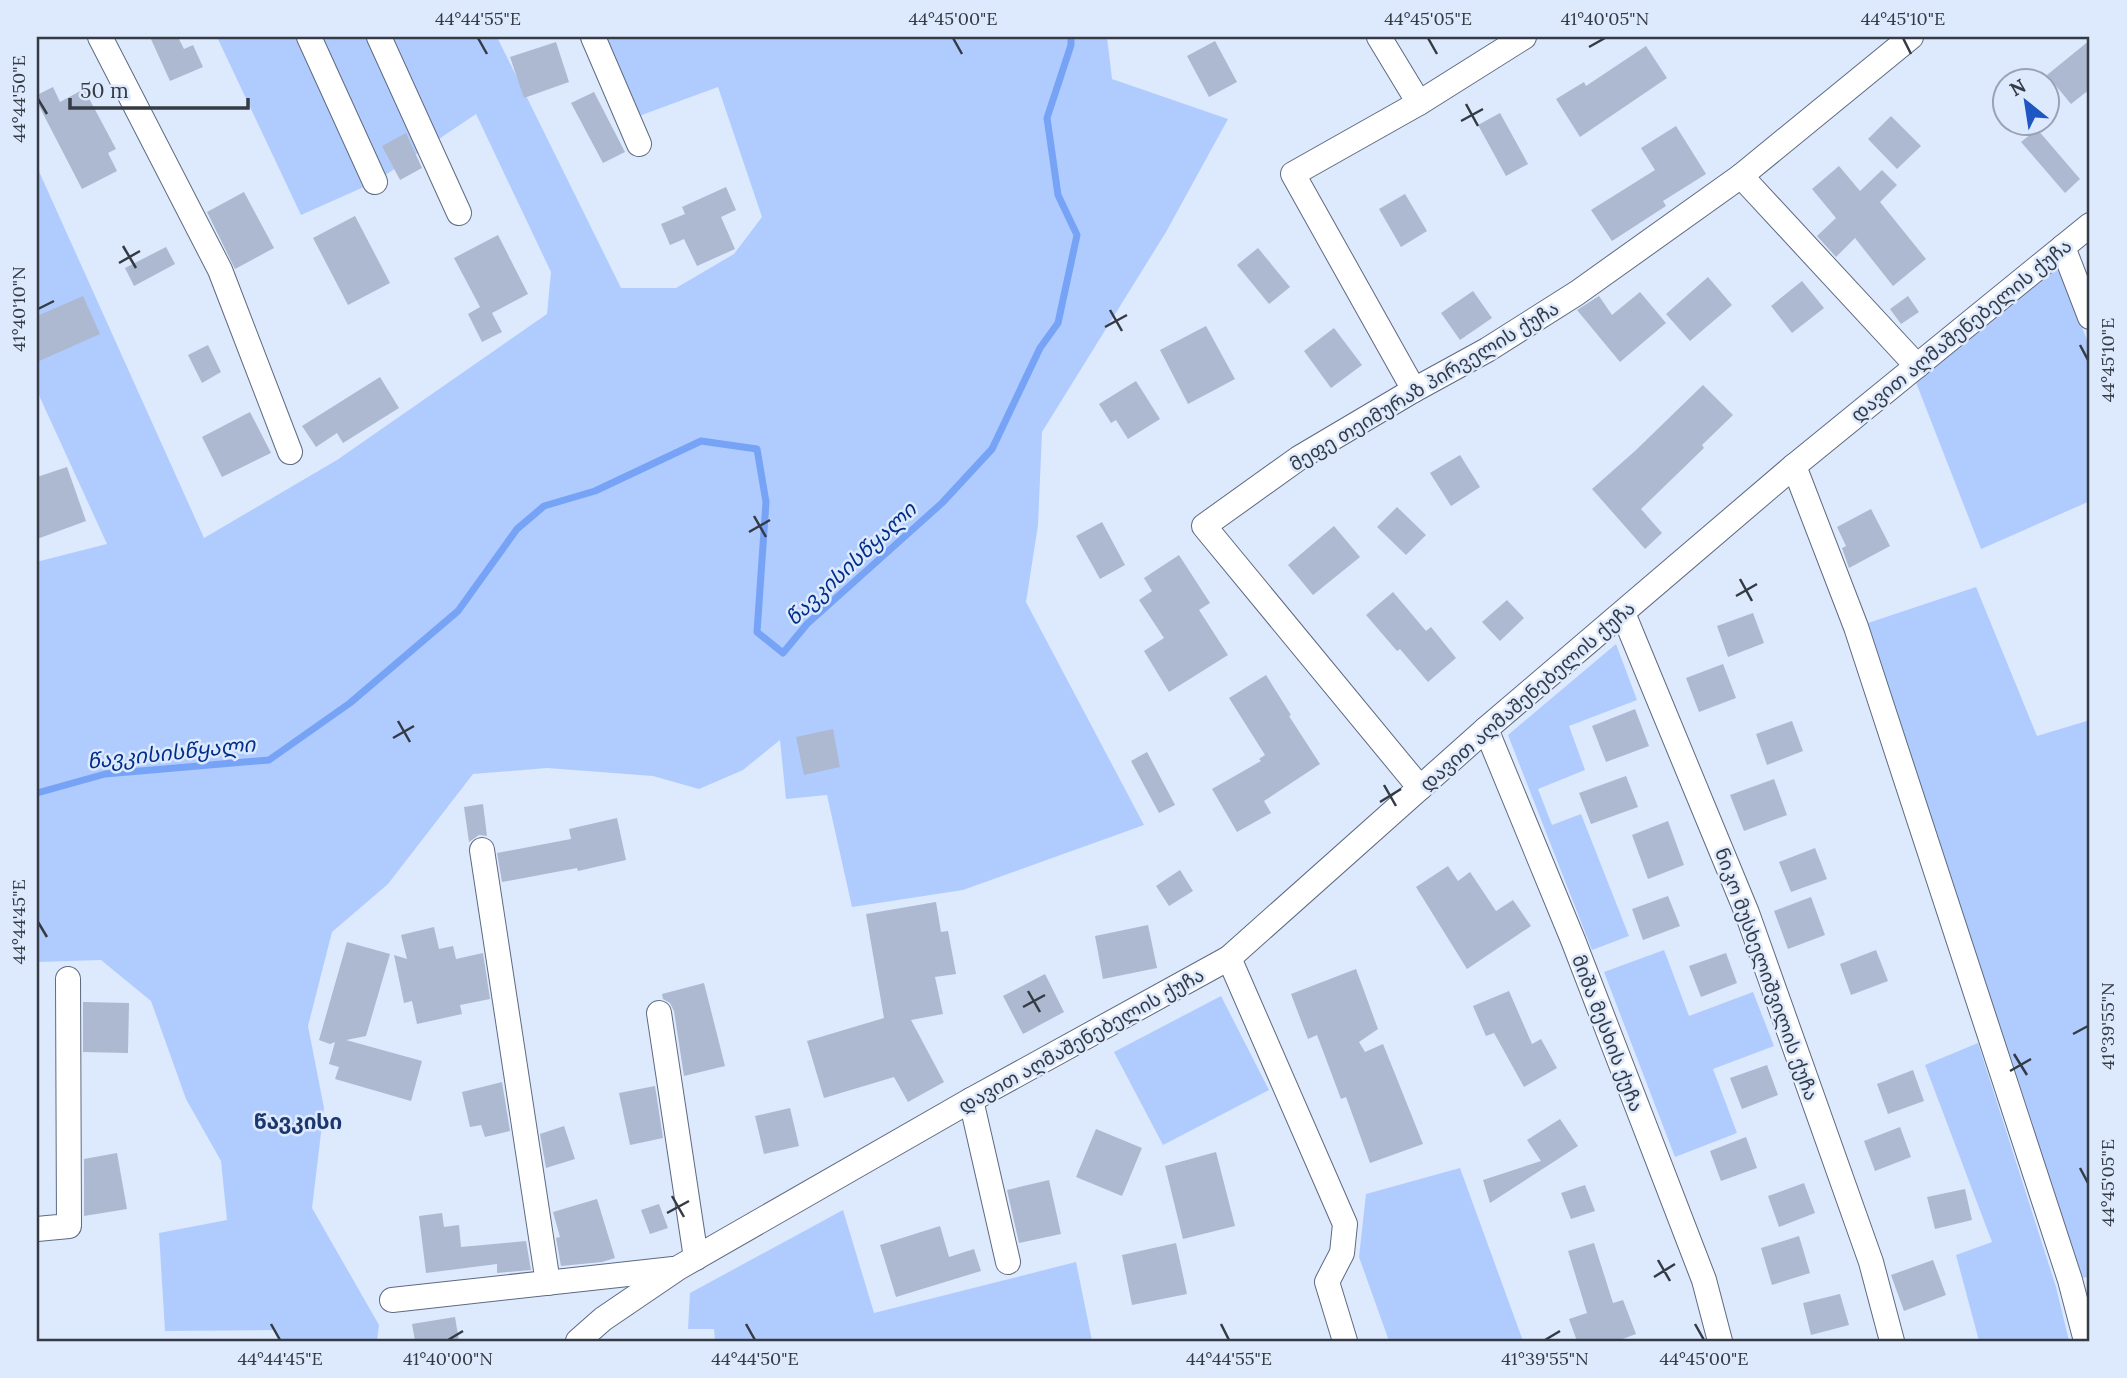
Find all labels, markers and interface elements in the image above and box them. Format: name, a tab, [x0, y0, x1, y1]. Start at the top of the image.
text: 44°44'55"E	[435, 7, 521, 30]
text: 44°45'00"E	[908, 7, 998, 30]
text: 44°45'05"E	[1384, 7, 1472, 30]
text: 41°40'05"N	[1561, 7, 1649, 30]
text: 44°45'10"E	[1861, 7, 1945, 30]
text: 44°44'50"E	[7, 55, 30, 143]
scale bar	[70, 66, 248, 110]
north arrow	[1990, 66, 2060, 136]
text: N	[2005, 73, 2030, 101]
text: 50 m	[80, 77, 129, 104]
street label: დავით აღმაშენებელის ქუჩა	[1846, 233, 2077, 427]
text: 41°40'10"N	[7, 266, 30, 352]
street label: მეფე თეიმურაზ პირველის ქუჩა	[1285, 296, 1564, 477]
text: 44°45'10"E	[2096, 318, 2119, 402]
water label: წავკისისწყალი	[780, 495, 922, 631]
street label: დავით აღმაშენებელის ქუჩა	[1414, 596, 1640, 797]
water label: წავკისისწყალი	[85, 730, 257, 775]
street label: ნიკო მუსხელიშვილის ქუჩა	[1709, 844, 1824, 1104]
text: 44°44'45"E	[7, 879, 30, 965]
street label: მიშა მესხის ქუჩა	[1567, 951, 1649, 1115]
street label: დავით აღმაშენებელის ქუჩა	[954, 962, 1209, 1119]
text: 41°39'55"N	[2096, 982, 2119, 1070]
district label: წავკისი	[254, 1108, 342, 1135]
text: 44°45'05"E	[2096, 1139, 2119, 1227]
text: 44°44'45"E	[237, 1347, 323, 1370]
text: 41°40'00"N	[403, 1347, 493, 1370]
text: 44°44'50"E	[711, 1347, 799, 1370]
text: 44°44'55"E	[1186, 1347, 1272, 1370]
text: 41°39'55"N	[1501, 1347, 1589, 1370]
text: 44°45'00"E	[1659, 1347, 1749, 1370]

